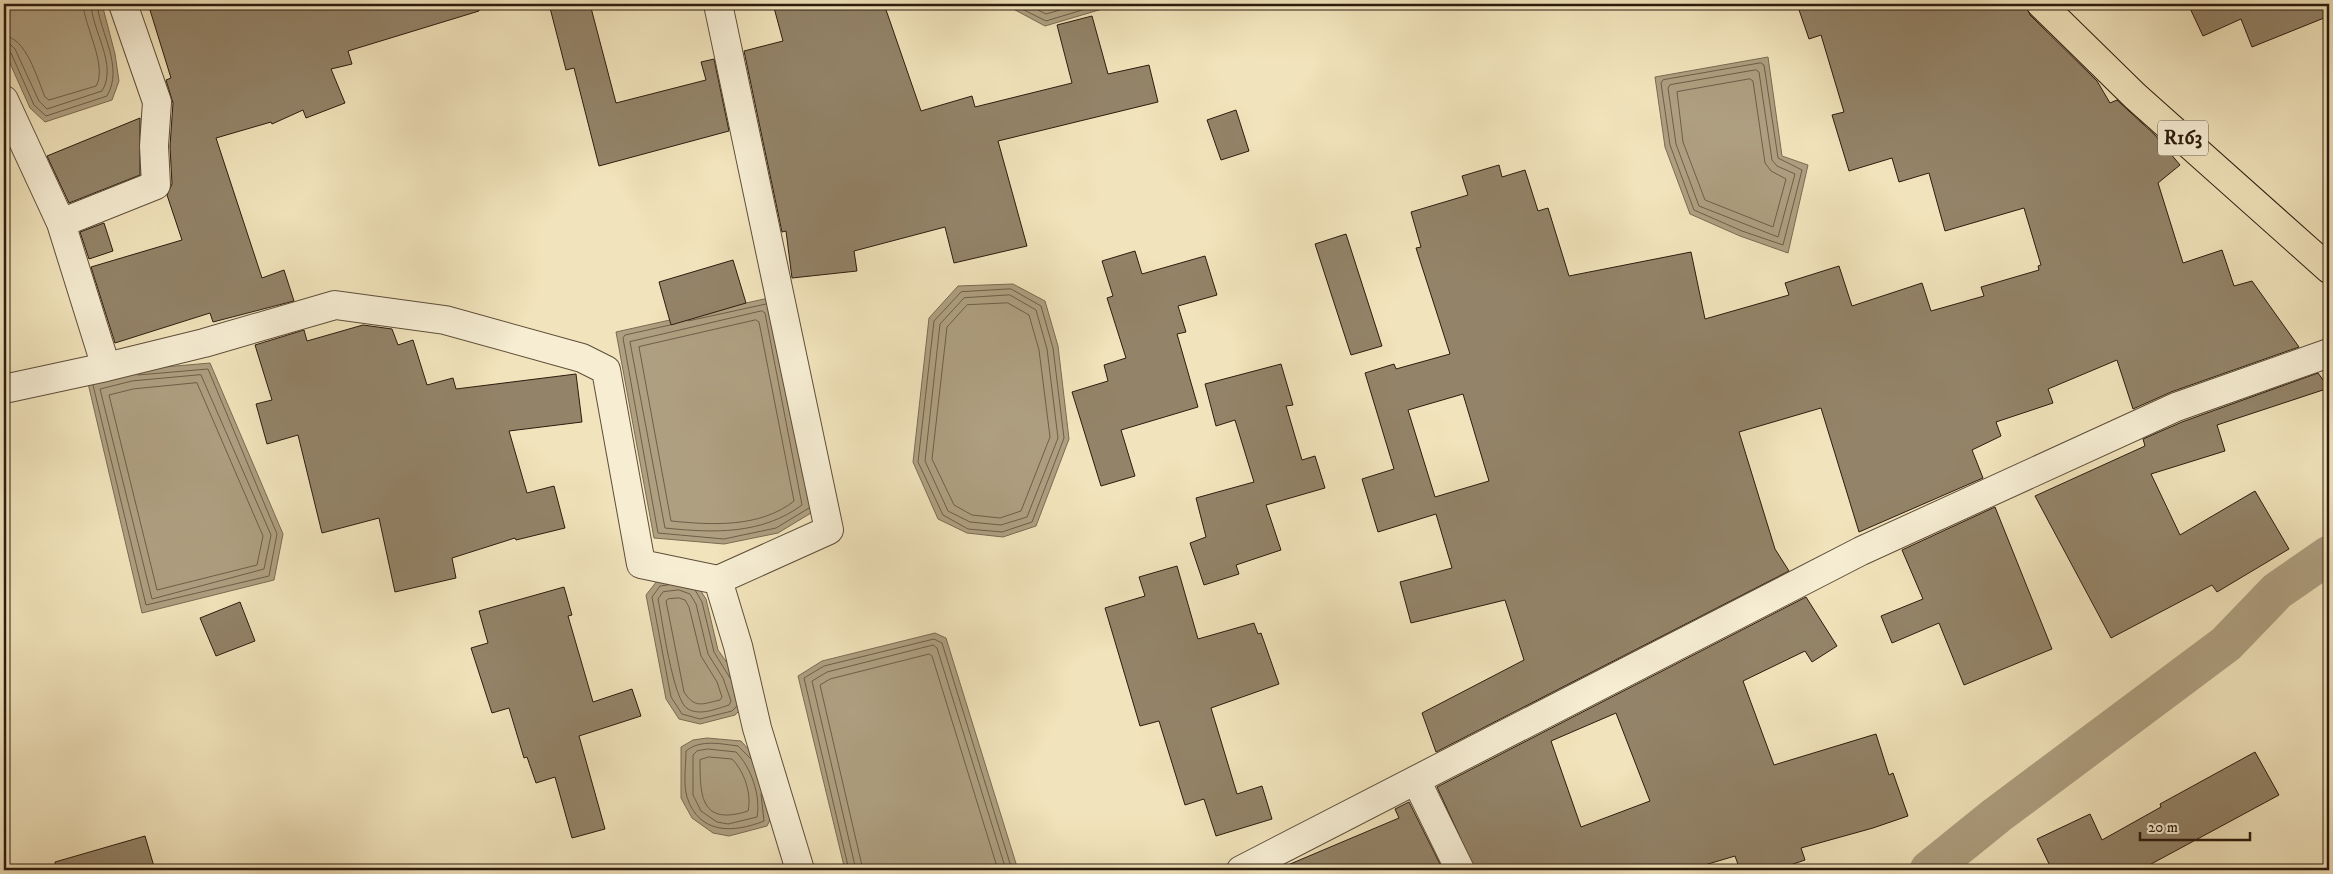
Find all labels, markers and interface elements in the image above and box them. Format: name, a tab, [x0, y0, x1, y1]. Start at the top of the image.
road number: R163	[2158, 120, 2208, 156]
scale bar	[2140, 809, 2250, 841]
text: 20 m	[2148, 818, 2178, 837]

